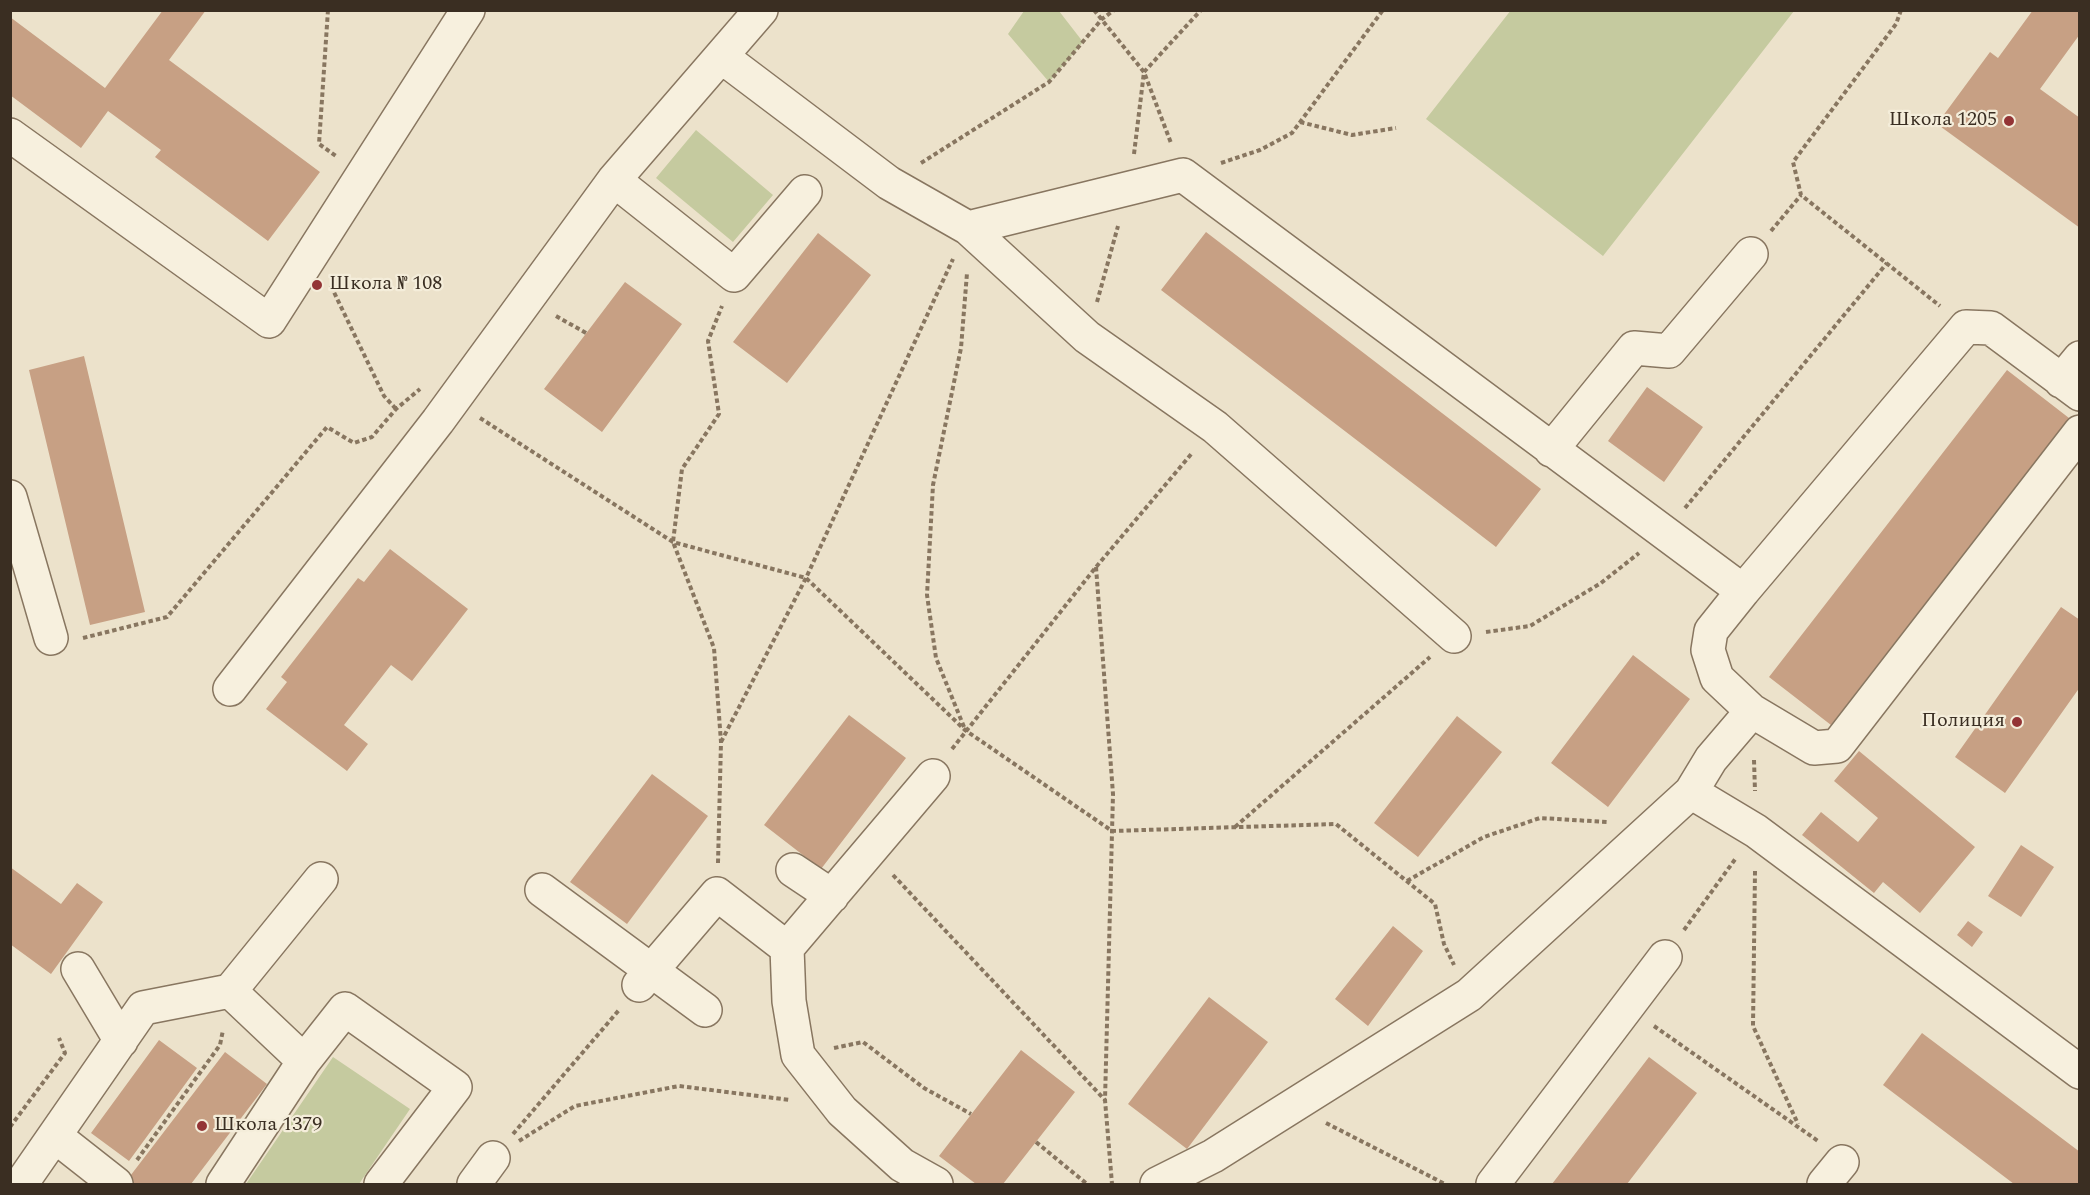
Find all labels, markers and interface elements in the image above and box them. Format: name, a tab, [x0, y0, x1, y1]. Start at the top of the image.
place label: Школа 1205	[1889, 109, 1997, 133]
marker: Школа 1205	[2002, 114, 2016, 128]
place label: Школа № 108	[329, 273, 442, 297]
marker: Школа № 108	[310, 278, 324, 292]
place label: Полиция	[1921, 710, 2005, 734]
marker: Полиция	[2010, 715, 2024, 729]
place label: Школа 1379	[214, 1114, 322, 1138]
marker: Школа 1379	[195, 1119, 209, 1133]

